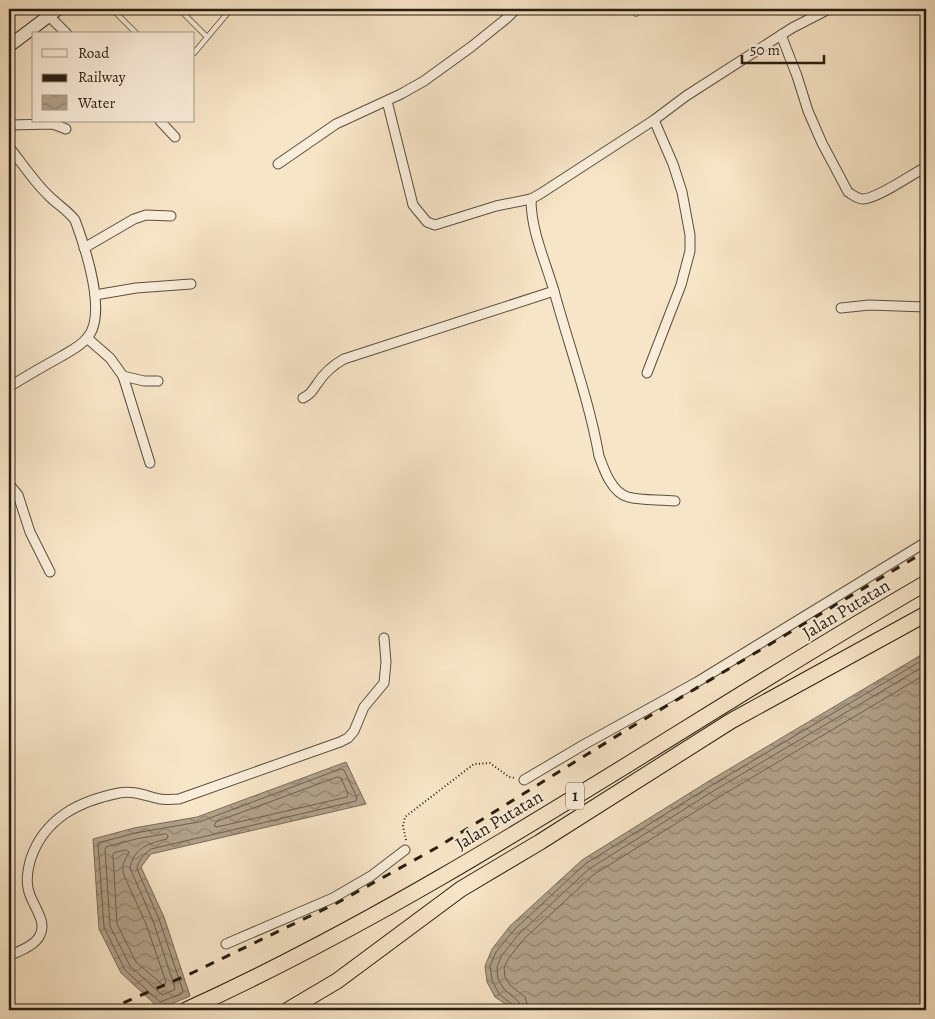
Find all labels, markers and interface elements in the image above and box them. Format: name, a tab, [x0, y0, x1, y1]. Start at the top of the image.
legend	[32, 32, 195, 122]
scale bar	[742, 32, 825, 64]
text: 50 m	[750, 40, 780, 60]
text: Road	[78, 43, 110, 63]
text: Railway	[78, 67, 126, 87]
text: Water	[77, 93, 115, 113]
street label: Jalan Putatan	[798, 573, 894, 645]
road number: 1	[566, 782, 584, 809]
street label: Jalan Putatan	[451, 784, 547, 856]

